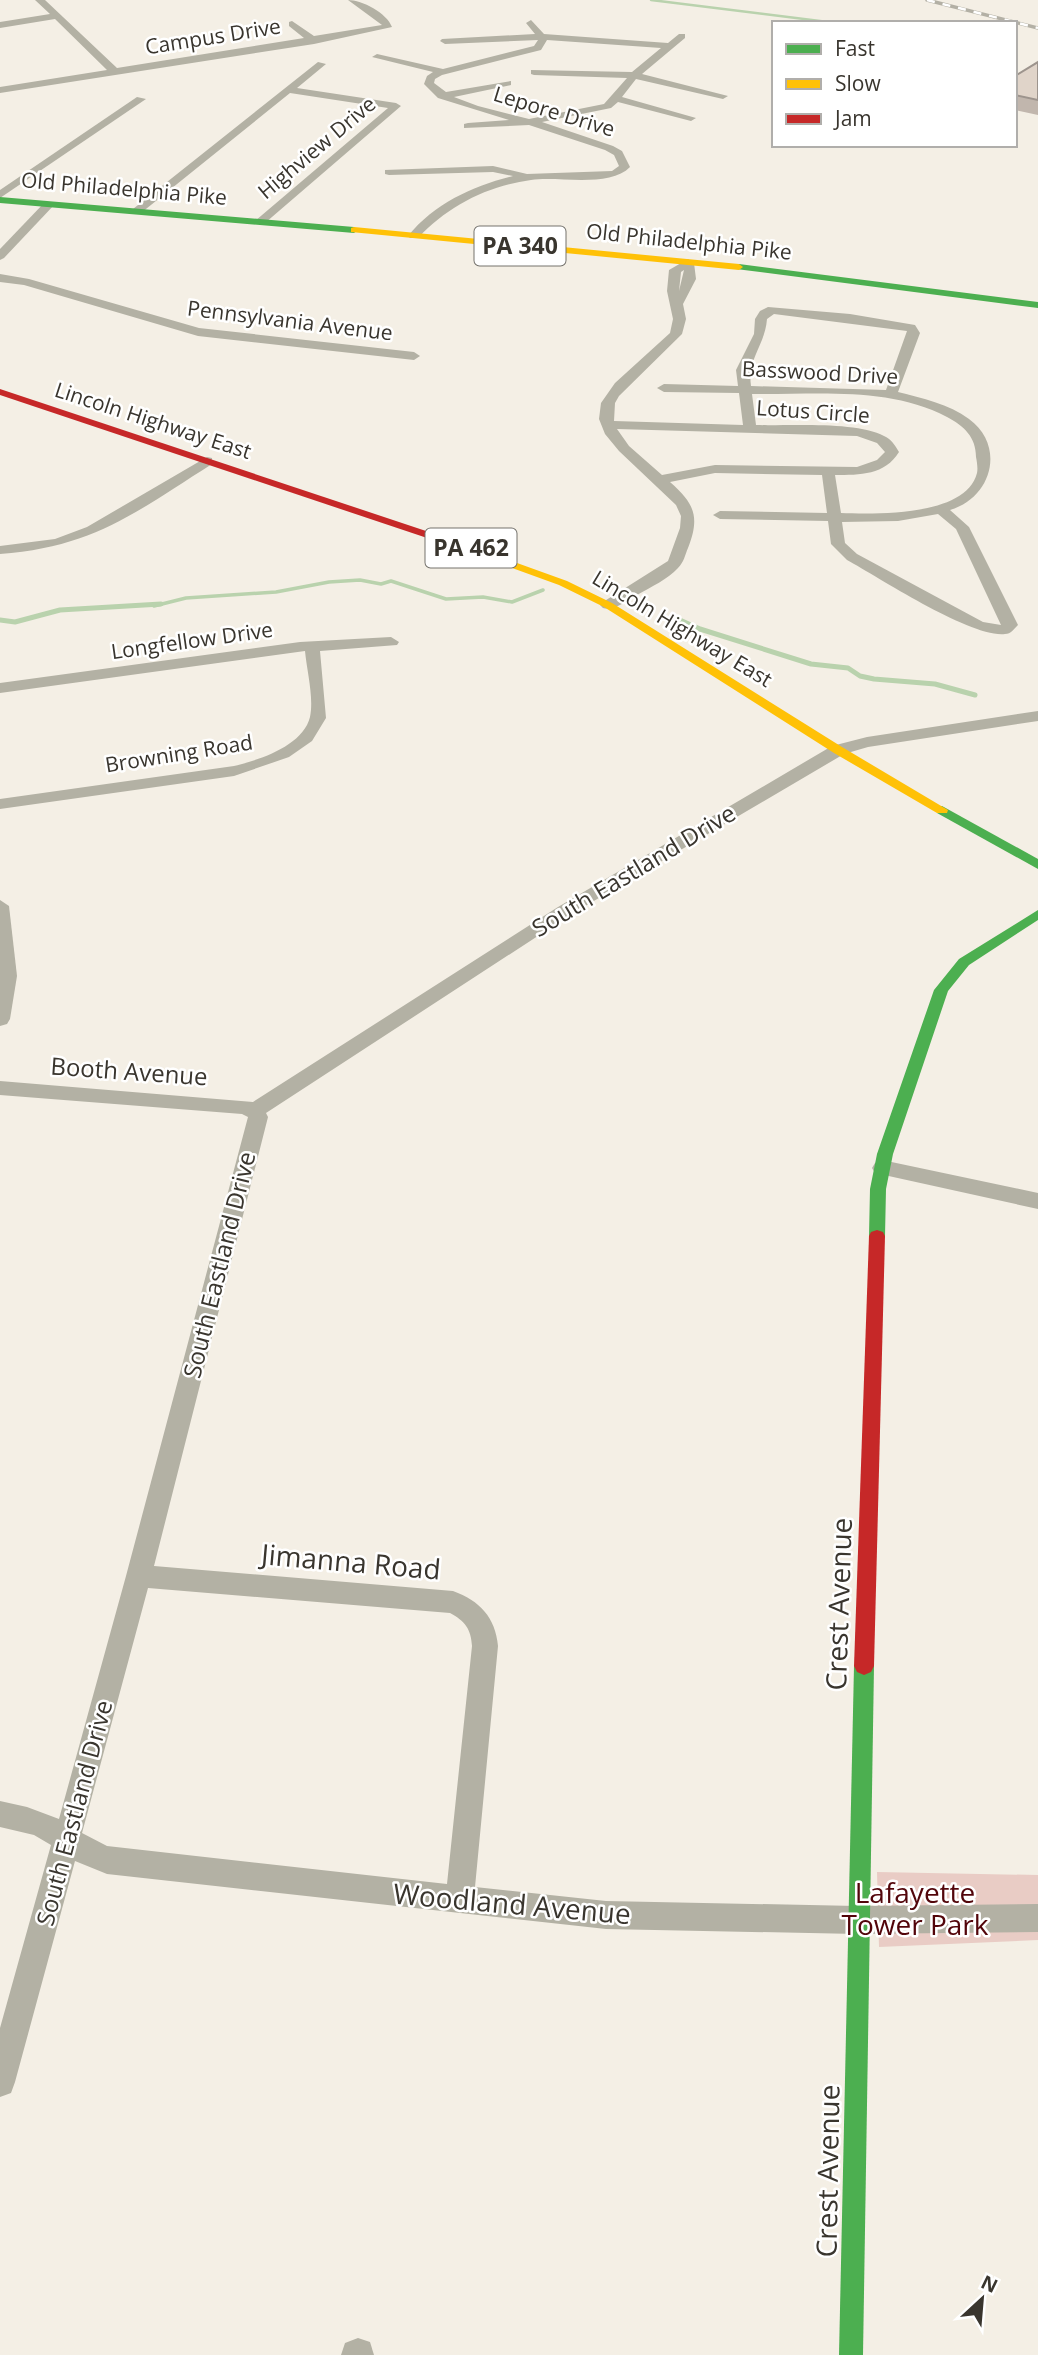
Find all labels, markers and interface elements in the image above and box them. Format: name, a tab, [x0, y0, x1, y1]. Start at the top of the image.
street label: Campus Drive	[143, 11, 283, 61]
legend	[772, 21, 1017, 147]
text: Fast	[835, 34, 875, 62]
text: Slow	[835, 69, 881, 97]
street label: Lepore Drive	[490, 79, 618, 143]
street label: Highview Drive	[252, 90, 381, 205]
text: Jam	[833, 104, 872, 132]
street label: Old Philadelphia Pike	[20, 165, 228, 211]
street label: Old Philadelphia Pike	[585, 216, 793, 266]
road number: PA 340	[475, 227, 566, 266]
street label: Pennsylvania Avenue	[186, 294, 394, 346]
street label: Basswood Drive	[741, 354, 899, 390]
street label: Lincoln Highway East	[51, 375, 255, 465]
street label: Lotus Circle	[755, 393, 871, 429]
road number: PA 462	[426, 528, 516, 568]
street label: Lincoln Highway East	[587, 563, 778, 693]
street label: Longfellow Drive	[109, 615, 275, 665]
street label: Browning Road	[103, 728, 255, 779]
street label: South Eastland Drive	[525, 796, 741, 944]
street label: Booth Avenue	[49, 1049, 209, 1092]
street label: South Eastland Drive	[174, 1148, 263, 1381]
street label: Crest Avenue	[816, 1517, 860, 1691]
street label: Jimanna Road	[257, 1534, 442, 1588]
street label: South Eastland Drive	[28, 1696, 120, 1929]
park label: Lafayette Tower Park	[842, 1873, 989, 1943]
street label: Woodland Avenue	[392, 1874, 632, 1932]
street label: Crest Avenue	[806, 2084, 848, 2258]
north arrow	[947, 2264, 1017, 2334]
text: N	[977, 2269, 1002, 2299]

